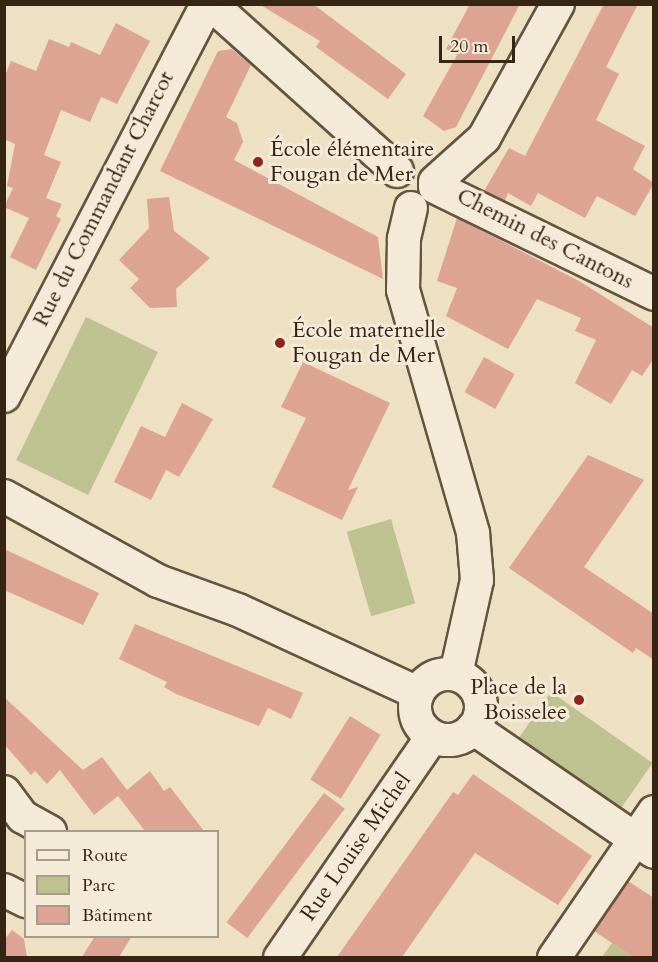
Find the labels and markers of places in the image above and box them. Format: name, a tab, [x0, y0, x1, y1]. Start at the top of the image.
place label: École élémentaire Fougan de Mer	[270, 136, 434, 188]
marker: École élémentaire Fougan de Mer	[251, 155, 265, 169]
place label: École maternelle Fougan de Mer	[292, 317, 446, 368]
marker: École maternelle Fougan de Mer	[273, 336, 287, 350]
place label: Place de la Boisselee	[470, 674, 567, 726]
marker: Place de la Boisselee	[572, 693, 586, 707]

